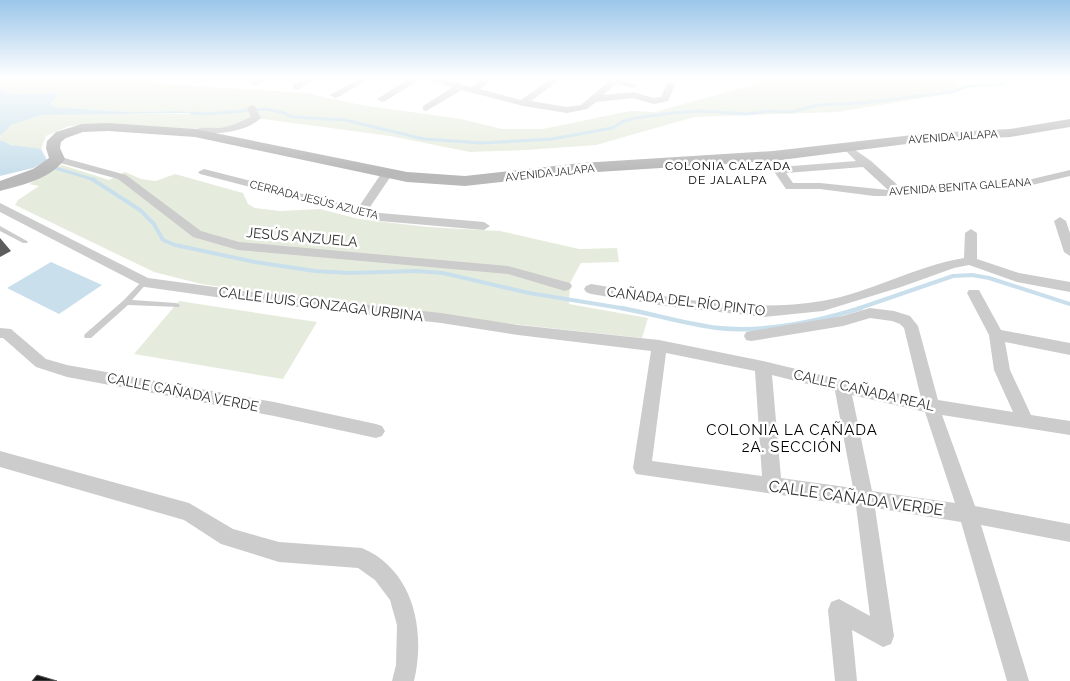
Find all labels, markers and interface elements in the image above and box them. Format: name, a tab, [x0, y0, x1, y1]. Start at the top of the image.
street label: AVENIDA JALAPA	[908, 127, 999, 147]
district label: COLONIA CALZADA DE JALALPA	[665, 159, 791, 187]
street label: AVENIDA JALAPA	[505, 162, 596, 184]
street label: AVENIDA BENITA GALEANA	[888, 176, 1032, 198]
street label: CERRADA JESÚS AZUETA	[248, 177, 380, 222]
street label: JESÚS ANZUELA	[246, 223, 359, 250]
street label: CAÑADA DEL RÍO PINTO	[606, 282, 766, 319]
street label: CALLE LUIS GONZAGA URBINA	[218, 284, 425, 325]
street label: CALLE CAÑADA REAL	[792, 365, 936, 414]
street label: CALLE CAÑADA VERDE	[106, 368, 260, 415]
district label: COLONIA LA CAÑADA 2A. SECCIÓN	[706, 421, 878, 456]
street label: CALLE CAÑADA VERDE	[768, 475, 945, 520]

